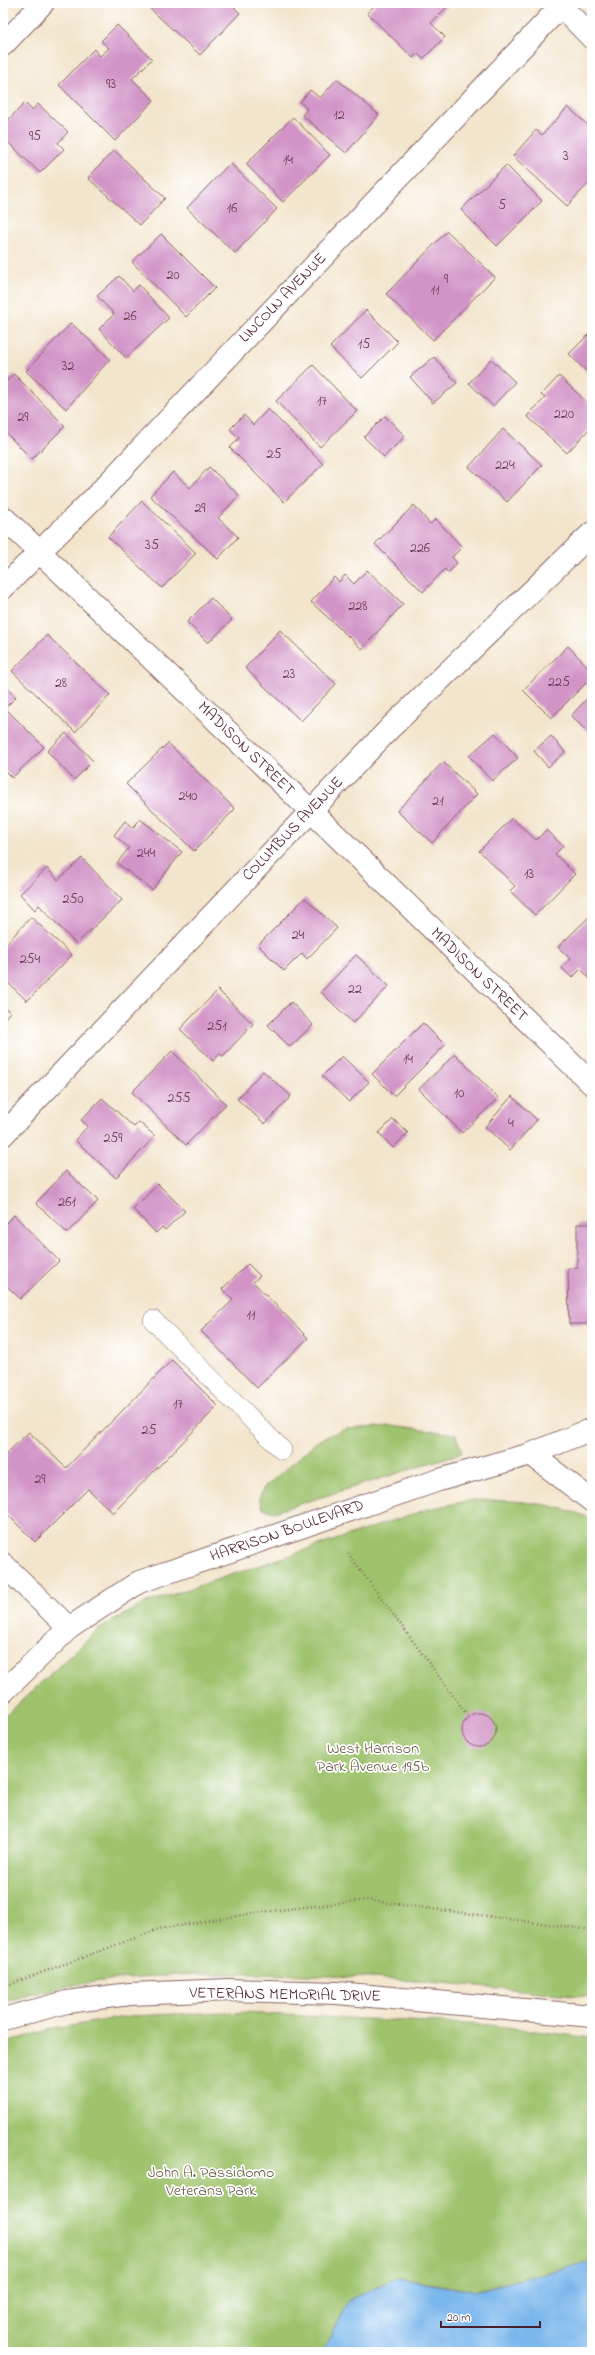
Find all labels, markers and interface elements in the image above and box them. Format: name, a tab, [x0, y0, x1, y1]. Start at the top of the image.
house number: 93	[106, 74, 116, 95]
house number: 12	[333, 105, 345, 126]
house number: 95	[29, 126, 41, 147]
house number: 3	[563, 146, 569, 167]
house number: 14	[283, 150, 293, 171]
house number: 5	[498, 195, 506, 216]
house number: 16	[227, 198, 237, 219]
street label: LINCOLN AVENUE	[233, 247, 333, 349]
house number: 20	[166, 265, 180, 286]
house number: 9	[444, 269, 449, 290]
house number: 11	[431, 280, 440, 301]
house number: 26	[123, 306, 137, 327]
house number: 15	[358, 334, 370, 355]
house number: 32	[62, 356, 74, 377]
house number: 17	[317, 391, 327, 412]
house number: 220	[554, 404, 574, 425]
house number: 29	[17, 407, 29, 428]
house number: 25	[267, 444, 281, 465]
house number: 224	[495, 455, 515, 476]
house number: 29	[194, 498, 206, 519]
house number: 35	[145, 535, 159, 556]
house number: 226	[410, 538, 430, 559]
house number: 228	[348, 596, 368, 617]
house number: 23	[283, 664, 296, 685]
house number: 225	[548, 672, 570, 693]
house number: 28	[55, 673, 67, 694]
street label: MADISON STREET	[192, 696, 300, 802]
street label: COLUMBUS AVENUE	[237, 771, 349, 887]
house number: 240	[179, 786, 197, 807]
house number: 21	[432, 791, 444, 812]
house number: 244	[137, 843, 155, 864]
house number: 13	[524, 864, 534, 885]
house number: 250	[62, 889, 84, 910]
street label: MADISON STREET	[425, 922, 533, 1028]
house number: 24	[292, 925, 305, 946]
house number: 254	[20, 949, 41, 970]
house number: 22	[348, 979, 362, 1000]
house number: 251	[207, 1016, 227, 1037]
house number: 14	[403, 1049, 413, 1070]
house number: 10	[454, 1083, 464, 1104]
house number: 255	[168, 1088, 190, 1109]
house number: 4	[508, 1113, 514, 1134]
house number: 259	[103, 1128, 123, 1149]
house number: 261	[58, 1192, 76, 1213]
house number: 11	[247, 1305, 256, 1326]
house number: 17	[173, 1394, 183, 1415]
house number: 25	[142, 1420, 156, 1441]
house number: 29	[34, 1469, 46, 1490]
street label: HARRISON BOULEVARD	[207, 1493, 367, 1569]
park label: West Harrison Park Avenue 195b	[317, 1737, 430, 1779]
street label: VETERANS MEMORIAL DRIVE	[188, 1981, 381, 2009]
park label: John A. Passidomo Veterans Park	[148, 2161, 274, 2203]
scale bar	[441, 2303, 540, 2329]
text: 20 m	[447, 2309, 470, 2327]

